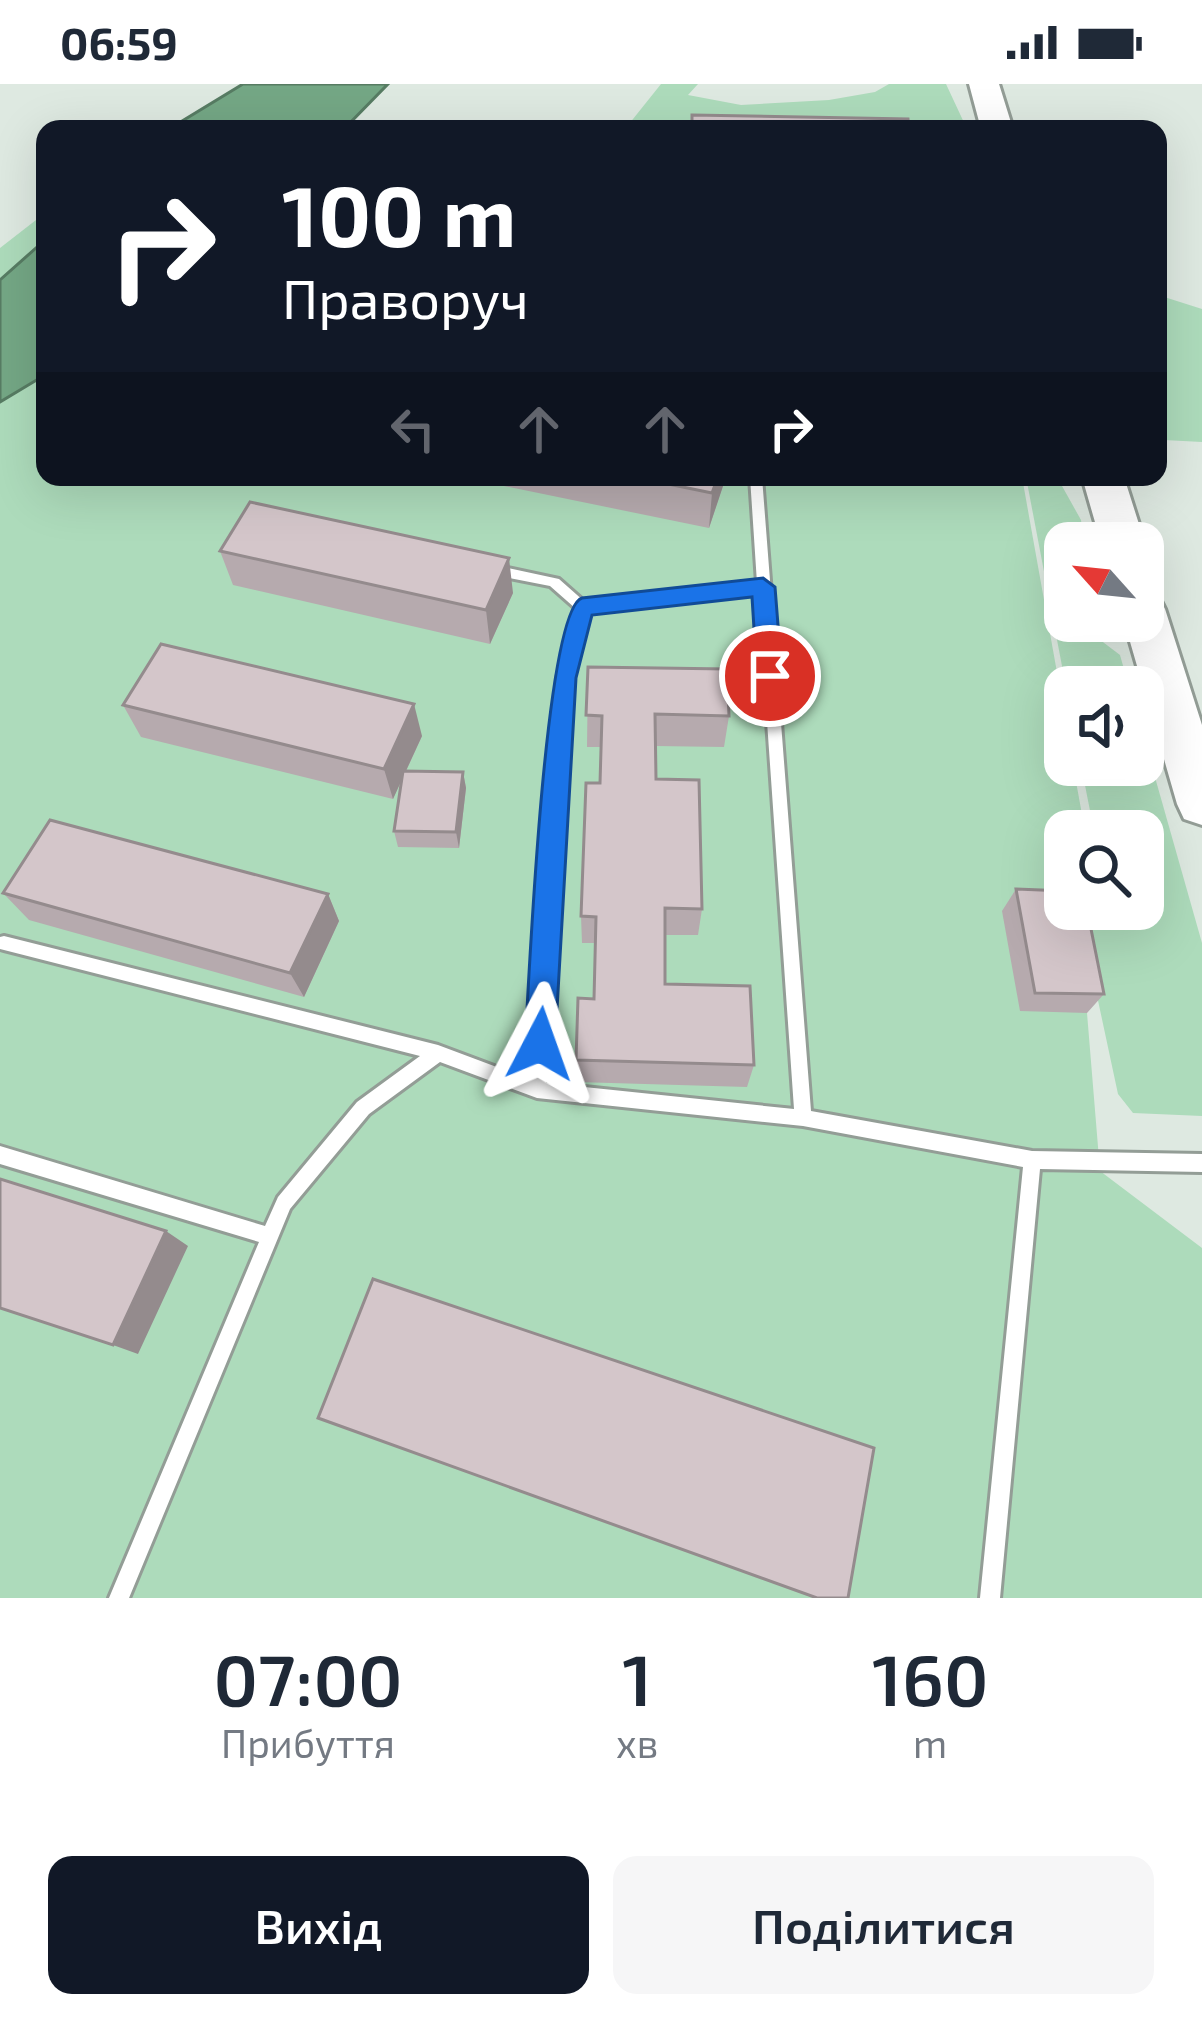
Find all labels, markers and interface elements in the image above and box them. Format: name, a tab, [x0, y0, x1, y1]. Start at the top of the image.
text: 06:59	[60, 15, 178, 69]
text: 100 m	[282, 163, 516, 264]
icon: right	[84, 168, 240, 324]
text: Праворуч	[282, 265, 529, 330]
icon: left	[380, 396, 446, 462]
icon: ahead	[506, 396, 572, 462]
icon: ahead	[632, 396, 698, 462]
icon: right	[758, 396, 824, 462]
north arrow	[1044, 522, 1164, 642]
map controls	[1044, 522, 1164, 930]
pin	[719, 625, 821, 727]
icon: arrive	[737, 643, 803, 709]
button: sound	[1044, 666, 1164, 786]
button: search	[1044, 810, 1164, 930]
position arrow	[477, 981, 603, 1107]
text: 07:00	[214, 1634, 403, 1720]
text: 1	[622, 1634, 652, 1720]
text: 160	[872, 1634, 988, 1720]
text: Прибуття	[221, 1719, 395, 1766]
text: хв	[616, 1719, 658, 1766]
text: m	[913, 1719, 947, 1766]
button: Вихід	[48, 1856, 589, 1994]
button: Поділитися	[613, 1856, 1154, 1994]

